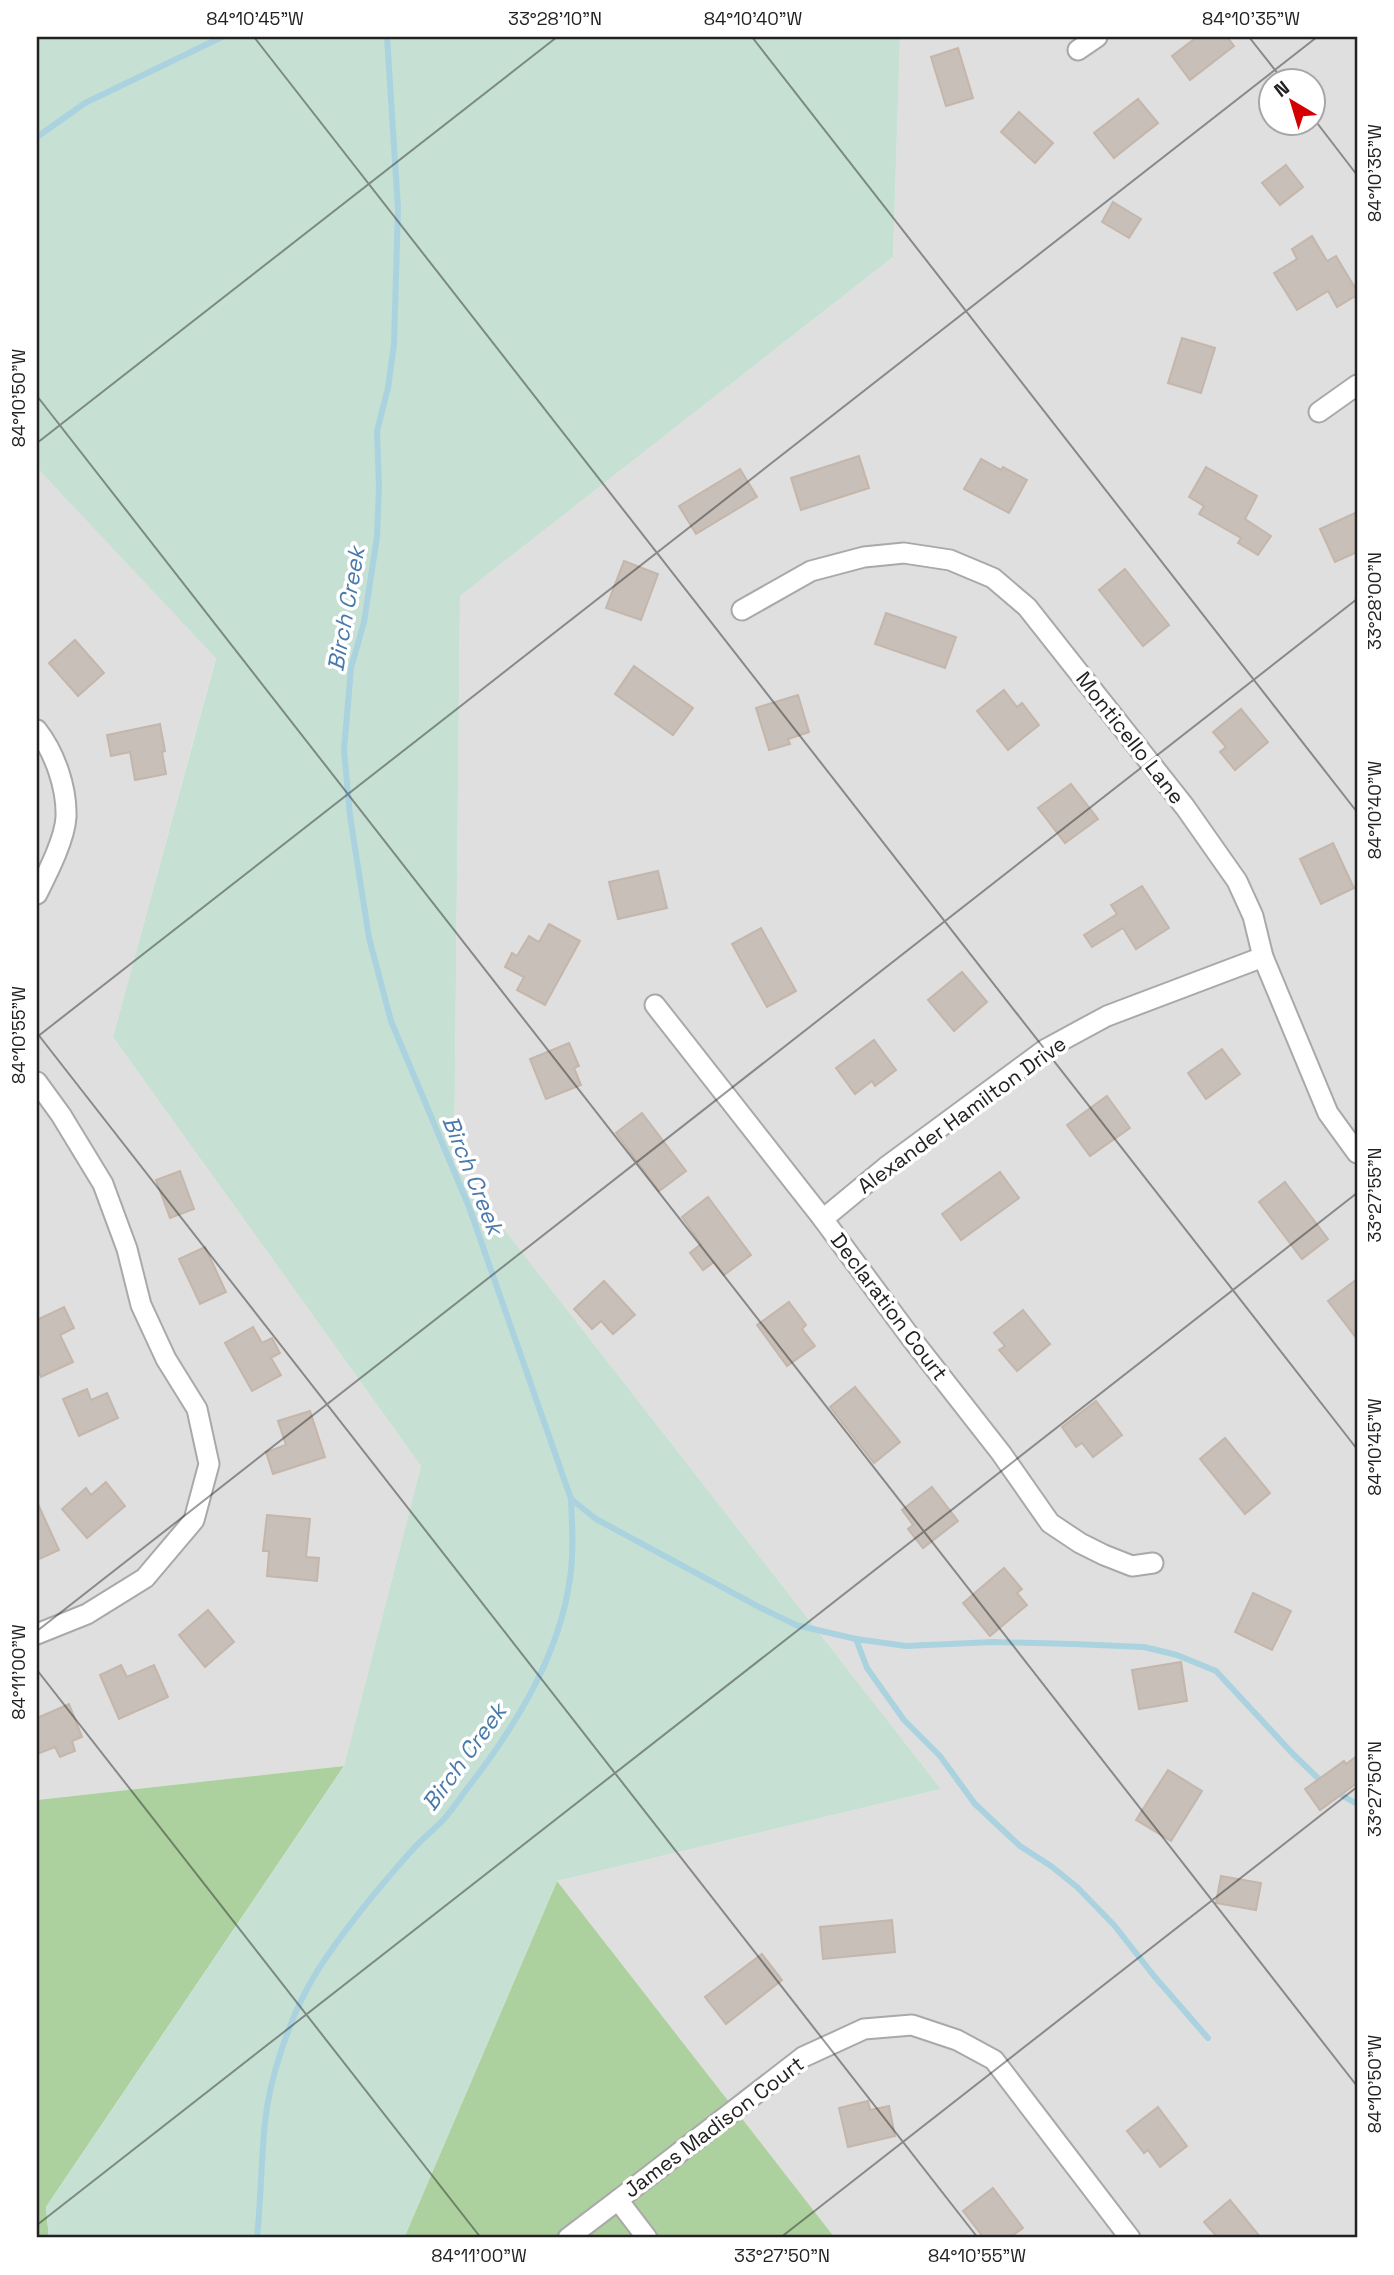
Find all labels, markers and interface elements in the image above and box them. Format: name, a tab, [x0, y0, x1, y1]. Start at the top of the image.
text: 84°10'45"W	[206, 7, 304, 30]
text: 33°28'10"N	[508, 7, 602, 30]
text: 84°10'40"W	[704, 7, 802, 30]
text: 84°10'35"W	[1202, 7, 1300, 30]
north arrow	[1258, 66, 1328, 136]
text: N	[1269, 75, 1295, 103]
text: 84°10'35"W	[1363, 124, 1386, 222]
text: 84°10'50"W	[7, 348, 30, 447]
water label: Birch Creek	[320, 542, 372, 673]
text: 33°28'00"N	[1363, 552, 1386, 650]
street label: Monticello Lane	[1070, 666, 1191, 809]
text: 84°10'40"W	[1363, 761, 1386, 859]
text: 84°10'55"W	[7, 986, 30, 1084]
street label: Alexander Hamilton Drive	[852, 1030, 1071, 1199]
water label: Birch Creek	[436, 1111, 511, 1241]
text: 33°27'55"N	[1363, 1147, 1386, 1243]
street label: Declaration Court	[825, 1227, 954, 1386]
text: 84°10'45"W	[1363, 1398, 1386, 1496]
text: 84°11'00"W	[7, 1624, 30, 1720]
water label: Birch Creek	[415, 1695, 515, 1817]
text: 33°27'50"N	[1363, 1741, 1386, 1837]
text: 84°10'50"W	[1363, 2034, 1386, 2133]
street label: James Madison Court	[618, 2050, 809, 2203]
text: 84°11'00"W	[431, 2244, 527, 2267]
text: 33°27'50"N	[734, 2244, 830, 2267]
text: 84°10'55"W	[928, 2244, 1026, 2267]

